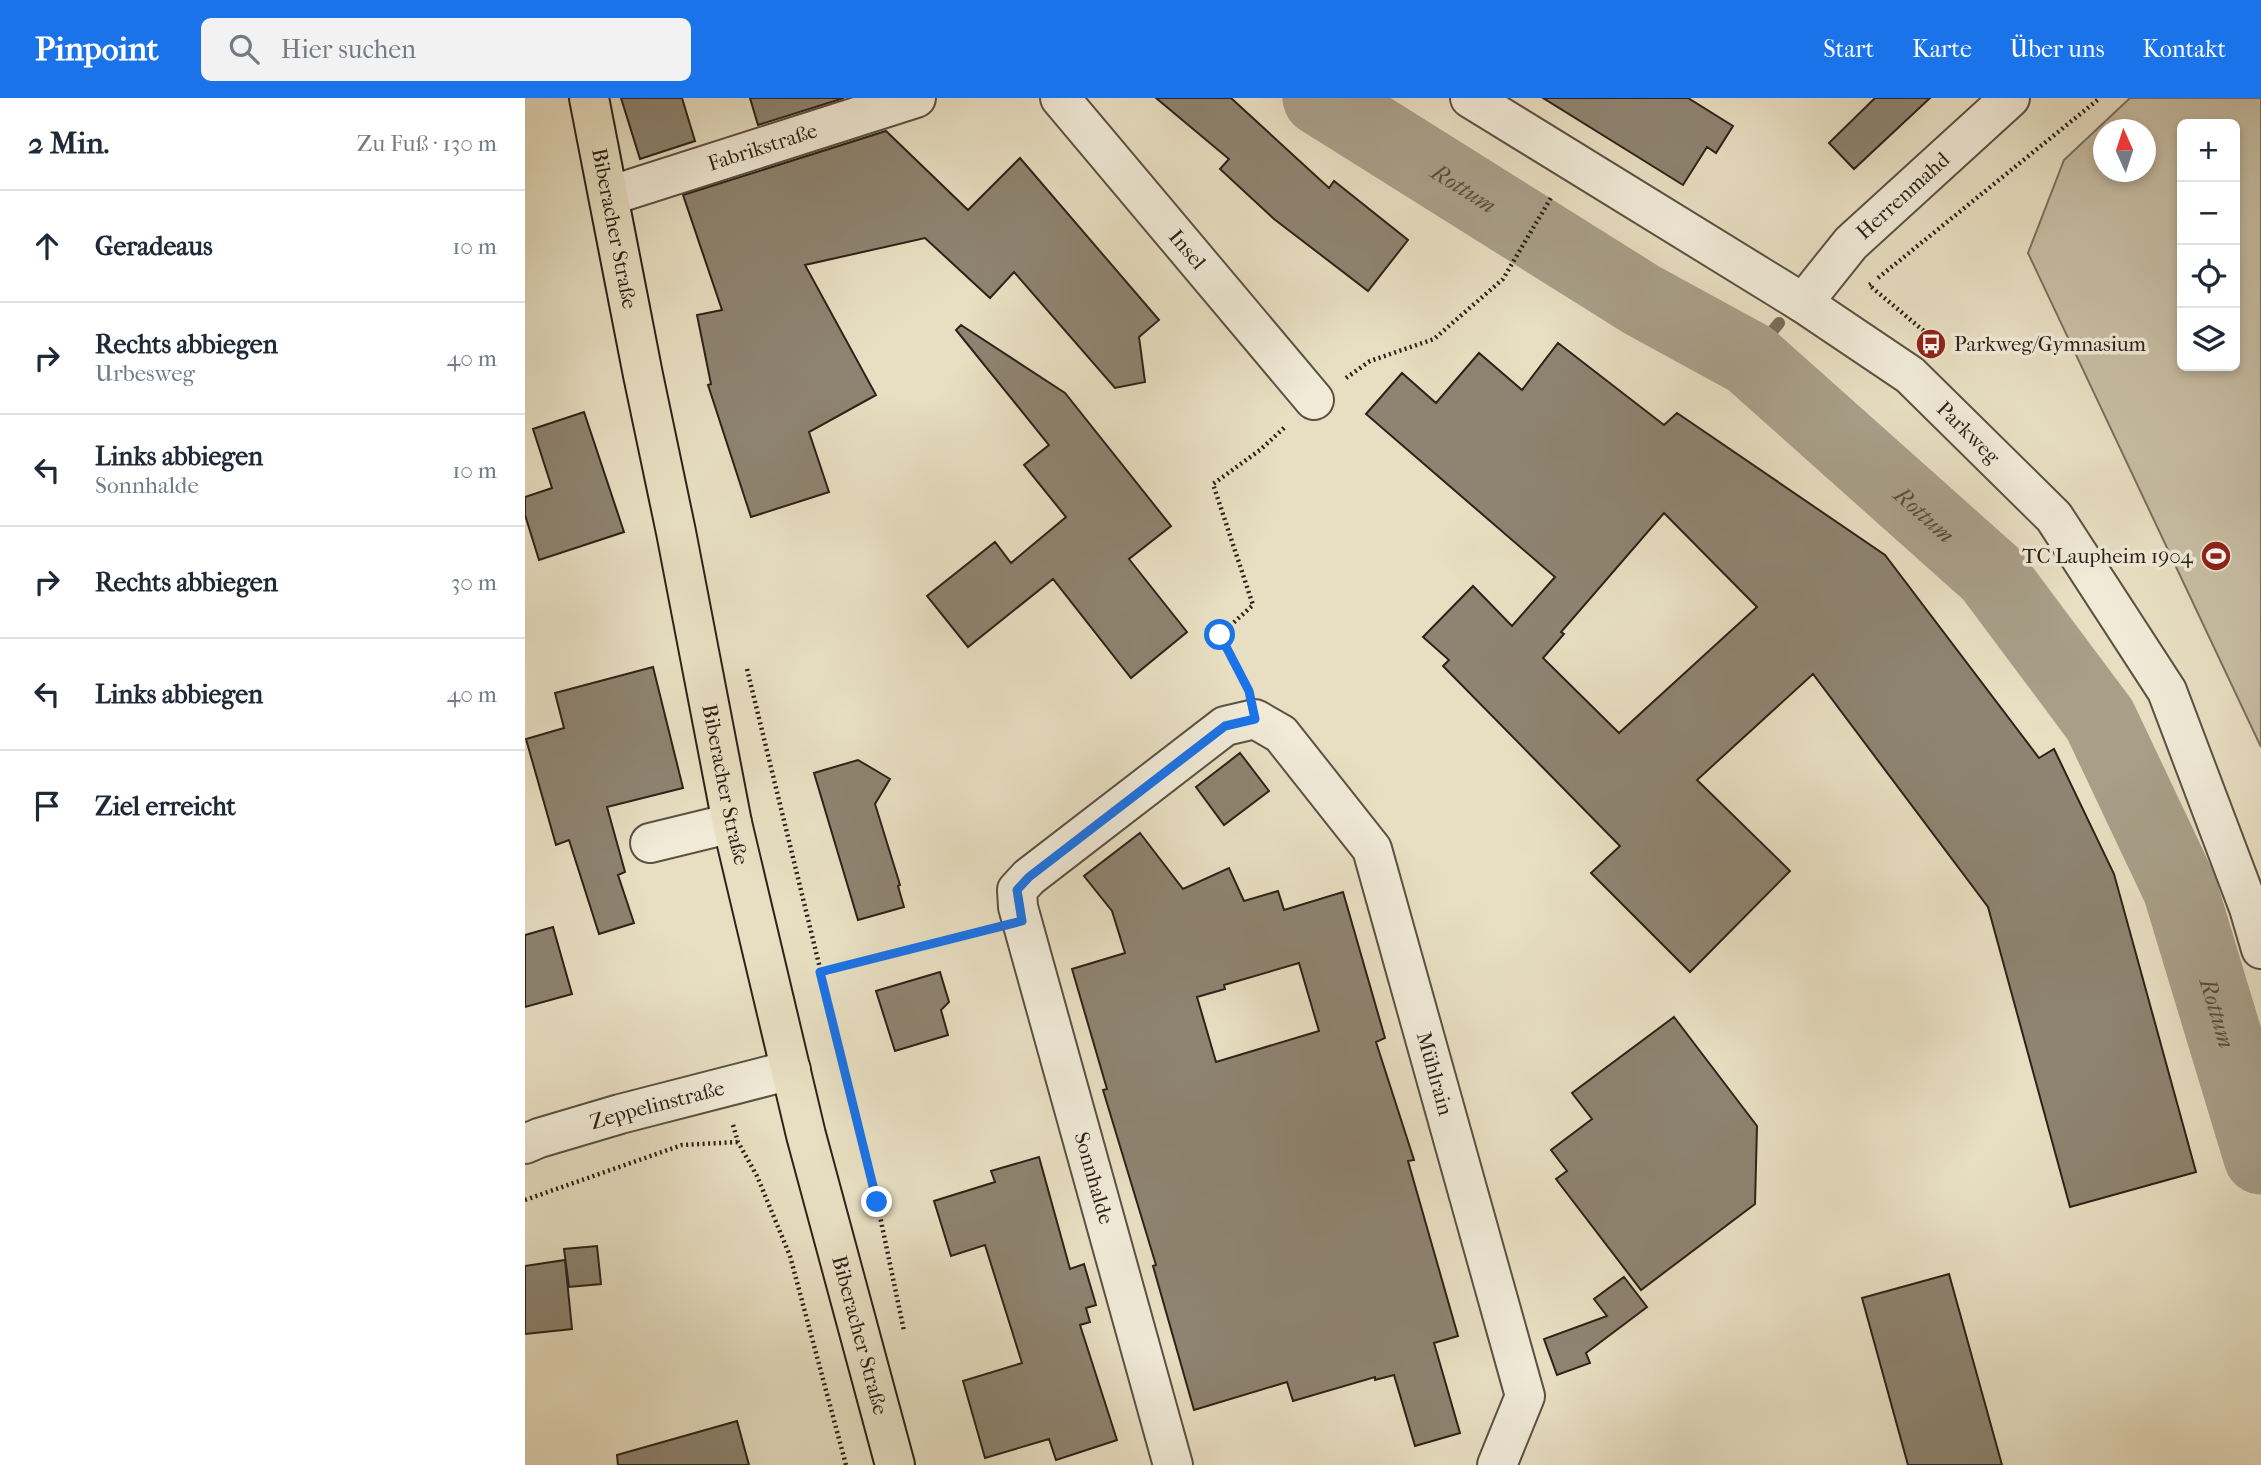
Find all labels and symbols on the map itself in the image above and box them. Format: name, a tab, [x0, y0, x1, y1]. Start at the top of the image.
street label: Fabrikstraße	[705, 118, 820, 176]
north arrow	[2093, 119, 2156, 182]
street label: Biberacher Straße	[587, 146, 642, 311]
street label: Herrenmahd	[1851, 147, 1955, 244]
water label: Rottum	[1425, 157, 1501, 219]
street label: Insel	[1164, 225, 1211, 274]
bus stop icon: Parkweg/Gymnasium	[1914, 327, 1948, 361]
place label: Parkweg/Gymnasium	[1954, 332, 2147, 356]
street label: Parkweg	[1932, 396, 2005, 469]
water label: Rottum	[1887, 480, 1960, 548]
sports icon: TC Laupheim 1904	[2199, 539, 2233, 573]
place label: TC Laupheim 1904	[2022, 544, 2194, 568]
route start	[1204, 619, 1235, 650]
street label: Biberacher Straße	[697, 702, 754, 867]
water label: Rottum	[2194, 973, 2241, 1051]
street label: Mühlrain	[1412, 1029, 1458, 1118]
street label: Zeppelinstraße	[587, 1076, 727, 1134]
street label: Sonnhalde	[1069, 1129, 1119, 1227]
route end	[861, 1186, 892, 1217]
street label: Biberacher Straße	[827, 1253, 893, 1417]

